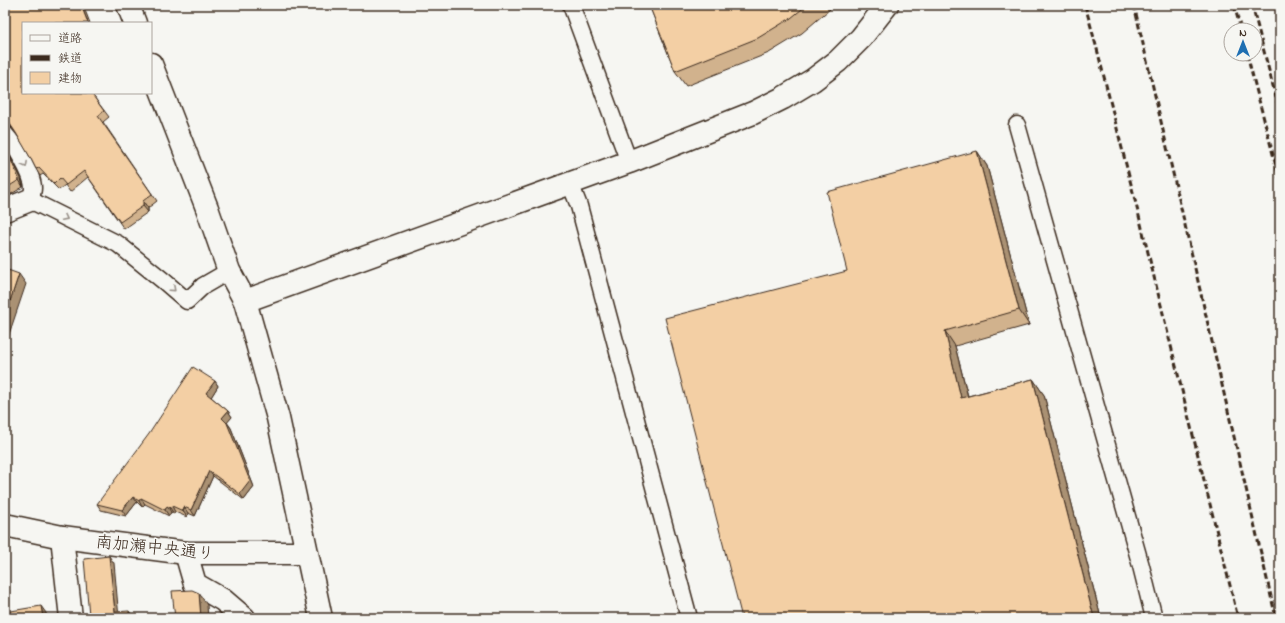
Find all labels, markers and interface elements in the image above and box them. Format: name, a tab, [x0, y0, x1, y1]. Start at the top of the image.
legend	[22, 22, 152, 94]
north arrow	[1223, 22, 1263, 62]
text: N	[1239, 25, 1247, 41]
text: 道路	[58, 30, 82, 48]
text: 鉄道	[58, 50, 82, 68]
text: 建物	[58, 70, 82, 88]
one-way arrow	[20, 161, 28, 168]
one-way arrow	[61, 213, 69, 221]
one-way arrow	[168, 284, 176, 292]
street label: 南加瀬中央通り	[94, 530, 215, 567]

